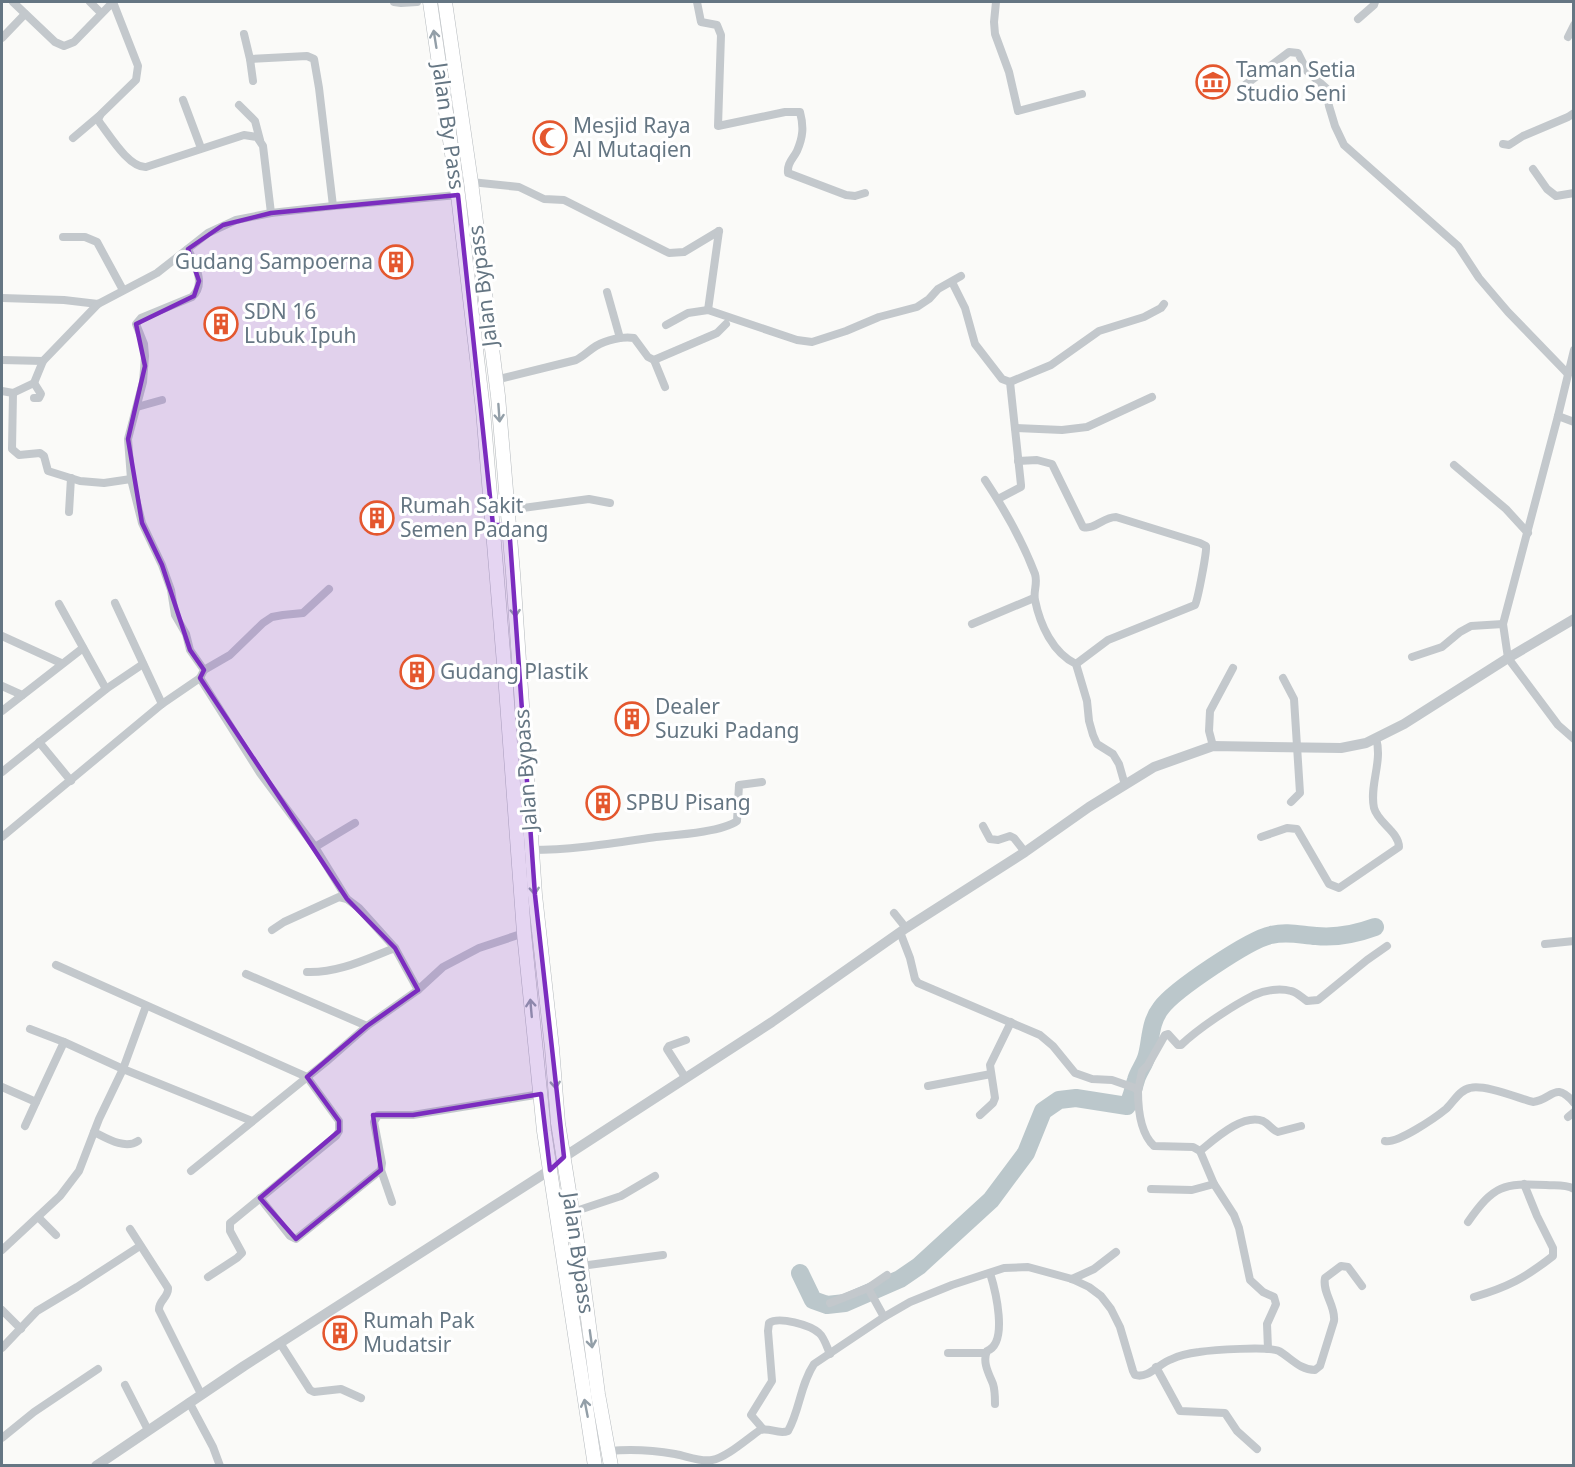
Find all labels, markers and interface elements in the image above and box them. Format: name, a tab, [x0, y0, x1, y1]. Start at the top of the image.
one-way arrow	[430, 30, 441, 50]
place label: Taman Setia Studio Seni	[1236, 55, 1356, 107]
street label: Jalan By Pass	[426, 59, 472, 191]
museum icon: Taman Setia Studio Seni	[1195, 64, 1231, 100]
place label: Mesjid Raya Al Mutaqien	[573, 111, 692, 163]
mosque icon: Mesjid Raya Al Mutaqien	[532, 120, 568, 156]
street label: Jalan Bypass	[461, 224, 504, 351]
building icon: Gudang Sampoerna	[378, 244, 414, 280]
place label: Gudang Sampoerna	[175, 247, 373, 275]
place label: SDN 16 Lubuk Ipuh	[244, 297, 357, 349]
building icon: SDN 16 Lubuk Ipuh	[203, 306, 239, 342]
one-way arrow	[494, 403, 505, 423]
place label: Rumah Sakit Semen Padang	[400, 491, 548, 543]
building icon: Rumah Sakit Semen Padang	[359, 500, 395, 536]
one-way arrow	[510, 597, 521, 617]
building icon: Gudang Plastik	[399, 654, 435, 690]
place label: Gudang Plastik	[440, 657, 589, 685]
place label: Dealer Suzuki Padang	[655, 692, 800, 744]
building icon: Dealer Suzuki Padang	[614, 701, 650, 737]
street label: Jalan Bypass	[507, 708, 543, 834]
building icon: SPBU Pisang	[585, 785, 621, 821]
place label: SPBU Pisang	[626, 788, 751, 816]
one-way arrow	[529, 875, 540, 895]
one-way arrow	[525, 998, 536, 1018]
one-way arrow	[550, 1069, 561, 1089]
street label: Jalan Bypass	[556, 1188, 601, 1315]
place label: Rumah Pak Mudatsir	[363, 1306, 475, 1358]
building icon: Rumah Pak Mudatsir	[322, 1315, 358, 1351]
one-way arrow	[586, 1329, 597, 1349]
one-way arrow	[580, 1398, 591, 1418]

